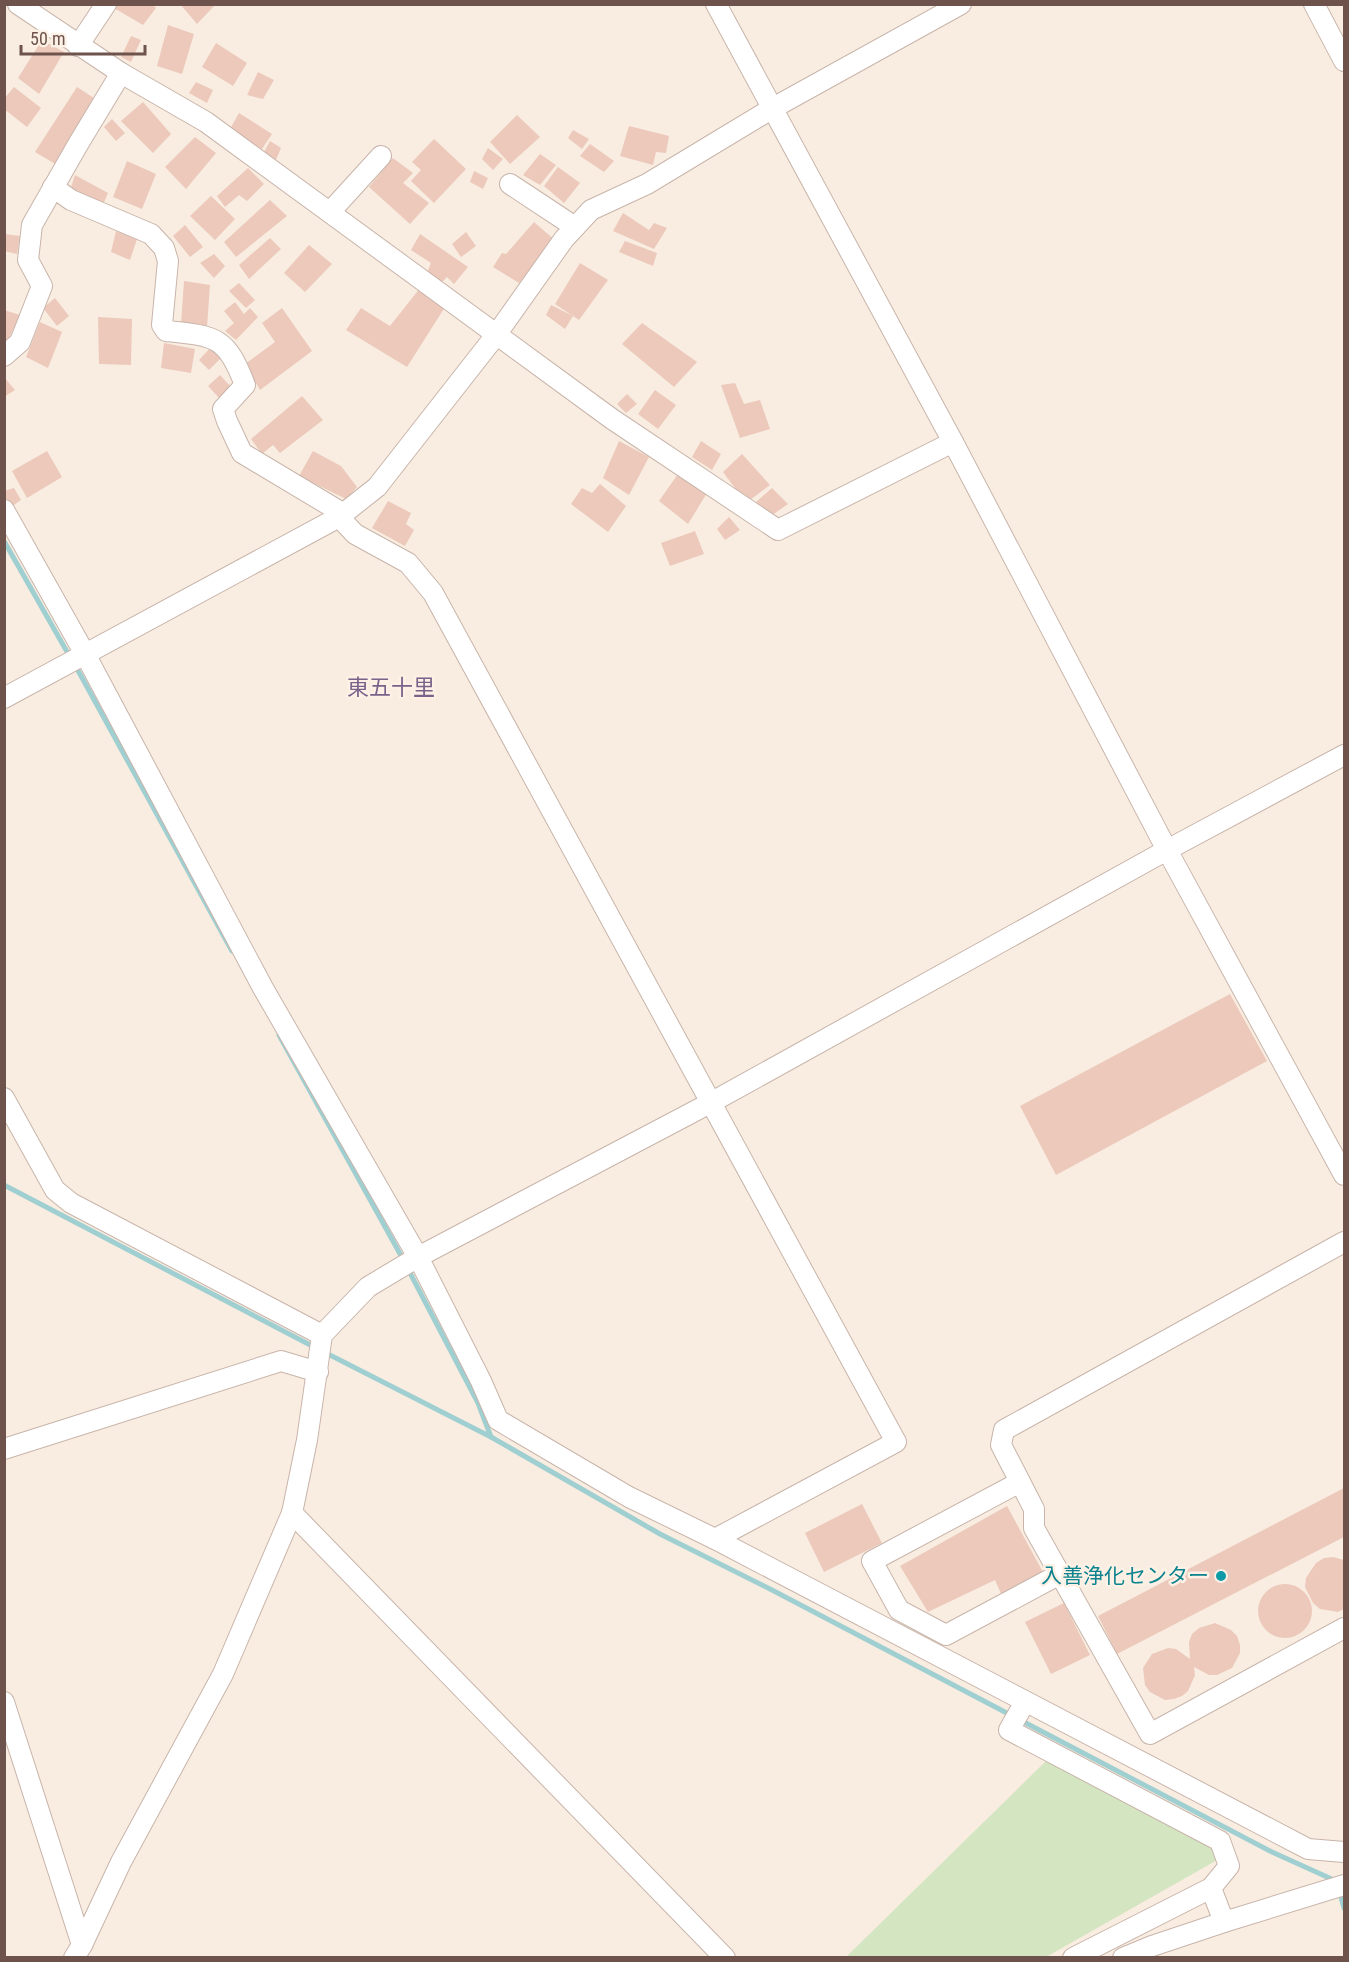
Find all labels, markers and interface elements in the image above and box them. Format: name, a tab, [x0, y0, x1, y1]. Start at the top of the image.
scale bar	[21, 18, 146, 56]
text: 50 m	[30, 28, 65, 49]
district label: 東五十里	[347, 675, 435, 700]
place label: 入善浄化センター	[1041, 1564, 1209, 1588]
marker: 入善浄化センター	[1214, 1569, 1228, 1583]

